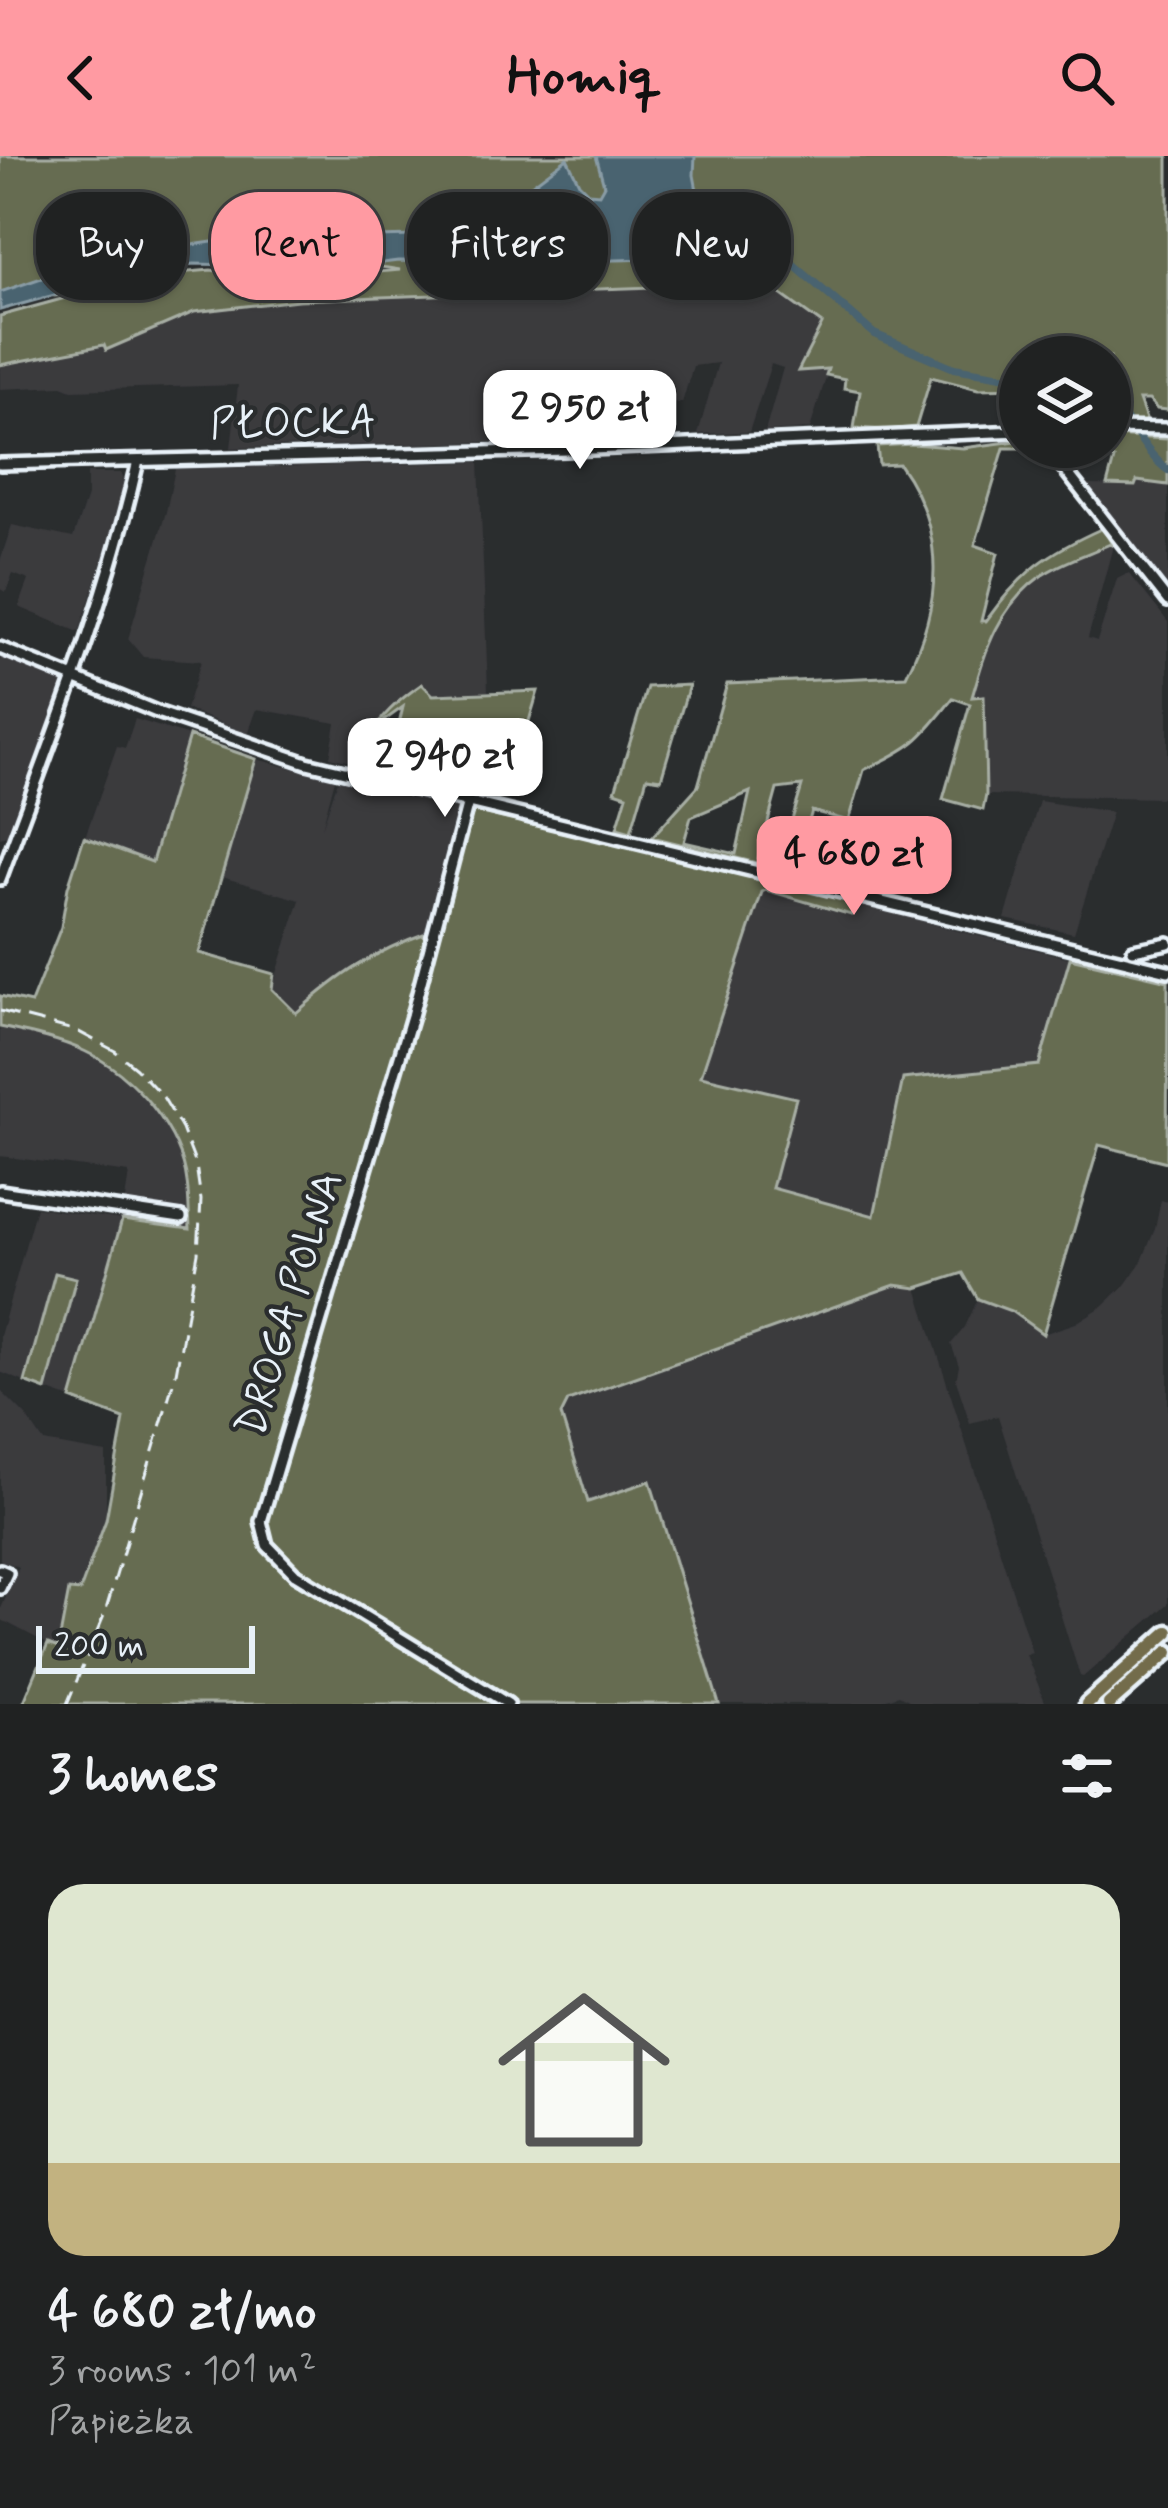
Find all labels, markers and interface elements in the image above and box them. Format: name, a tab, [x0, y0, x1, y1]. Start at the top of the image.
text: Homiq	[507, 43, 661, 114]
icon: back	[48, 45, 114, 111]
icon: search	[1054, 45, 1120, 111]
chip: Buy	[36, 192, 187, 300]
chip: Rent	[211, 192, 383, 300]
chip: Filters	[407, 192, 608, 300]
chip: New	[632, 192, 791, 300]
map controls	[999, 336, 1131, 468]
button: layers	[999, 336, 1131, 468]
pin: 2 950 zł	[456, 370, 704, 472]
text: 2 950 zł	[510, 383, 650, 434]
street label: PŁOCKA	[210, 395, 376, 453]
pin: 2 940 zł	[321, 718, 569, 820]
text: 2 940 zł	[375, 731, 515, 782]
pin: 4 680 zł	[730, 816, 978, 918]
text: 4 680 zł	[784, 829, 924, 880]
street label: DROGA POLNA	[225, 1165, 357, 1443]
scale bar	[36, 1620, 255, 1673]
text: 200 m	[54, 1625, 144, 1669]
text: 3 homes	[48, 1743, 218, 1809]
icon: filters	[1054, 1743, 1120, 1809]
icon: home	[476, 1962, 692, 2178]
text: 4 680 zł/mo	[48, 2280, 317, 2346]
text: 3 rooms · 101 m²	[48, 2346, 316, 2397]
text: Papieżka	[48, 2397, 194, 2448]

